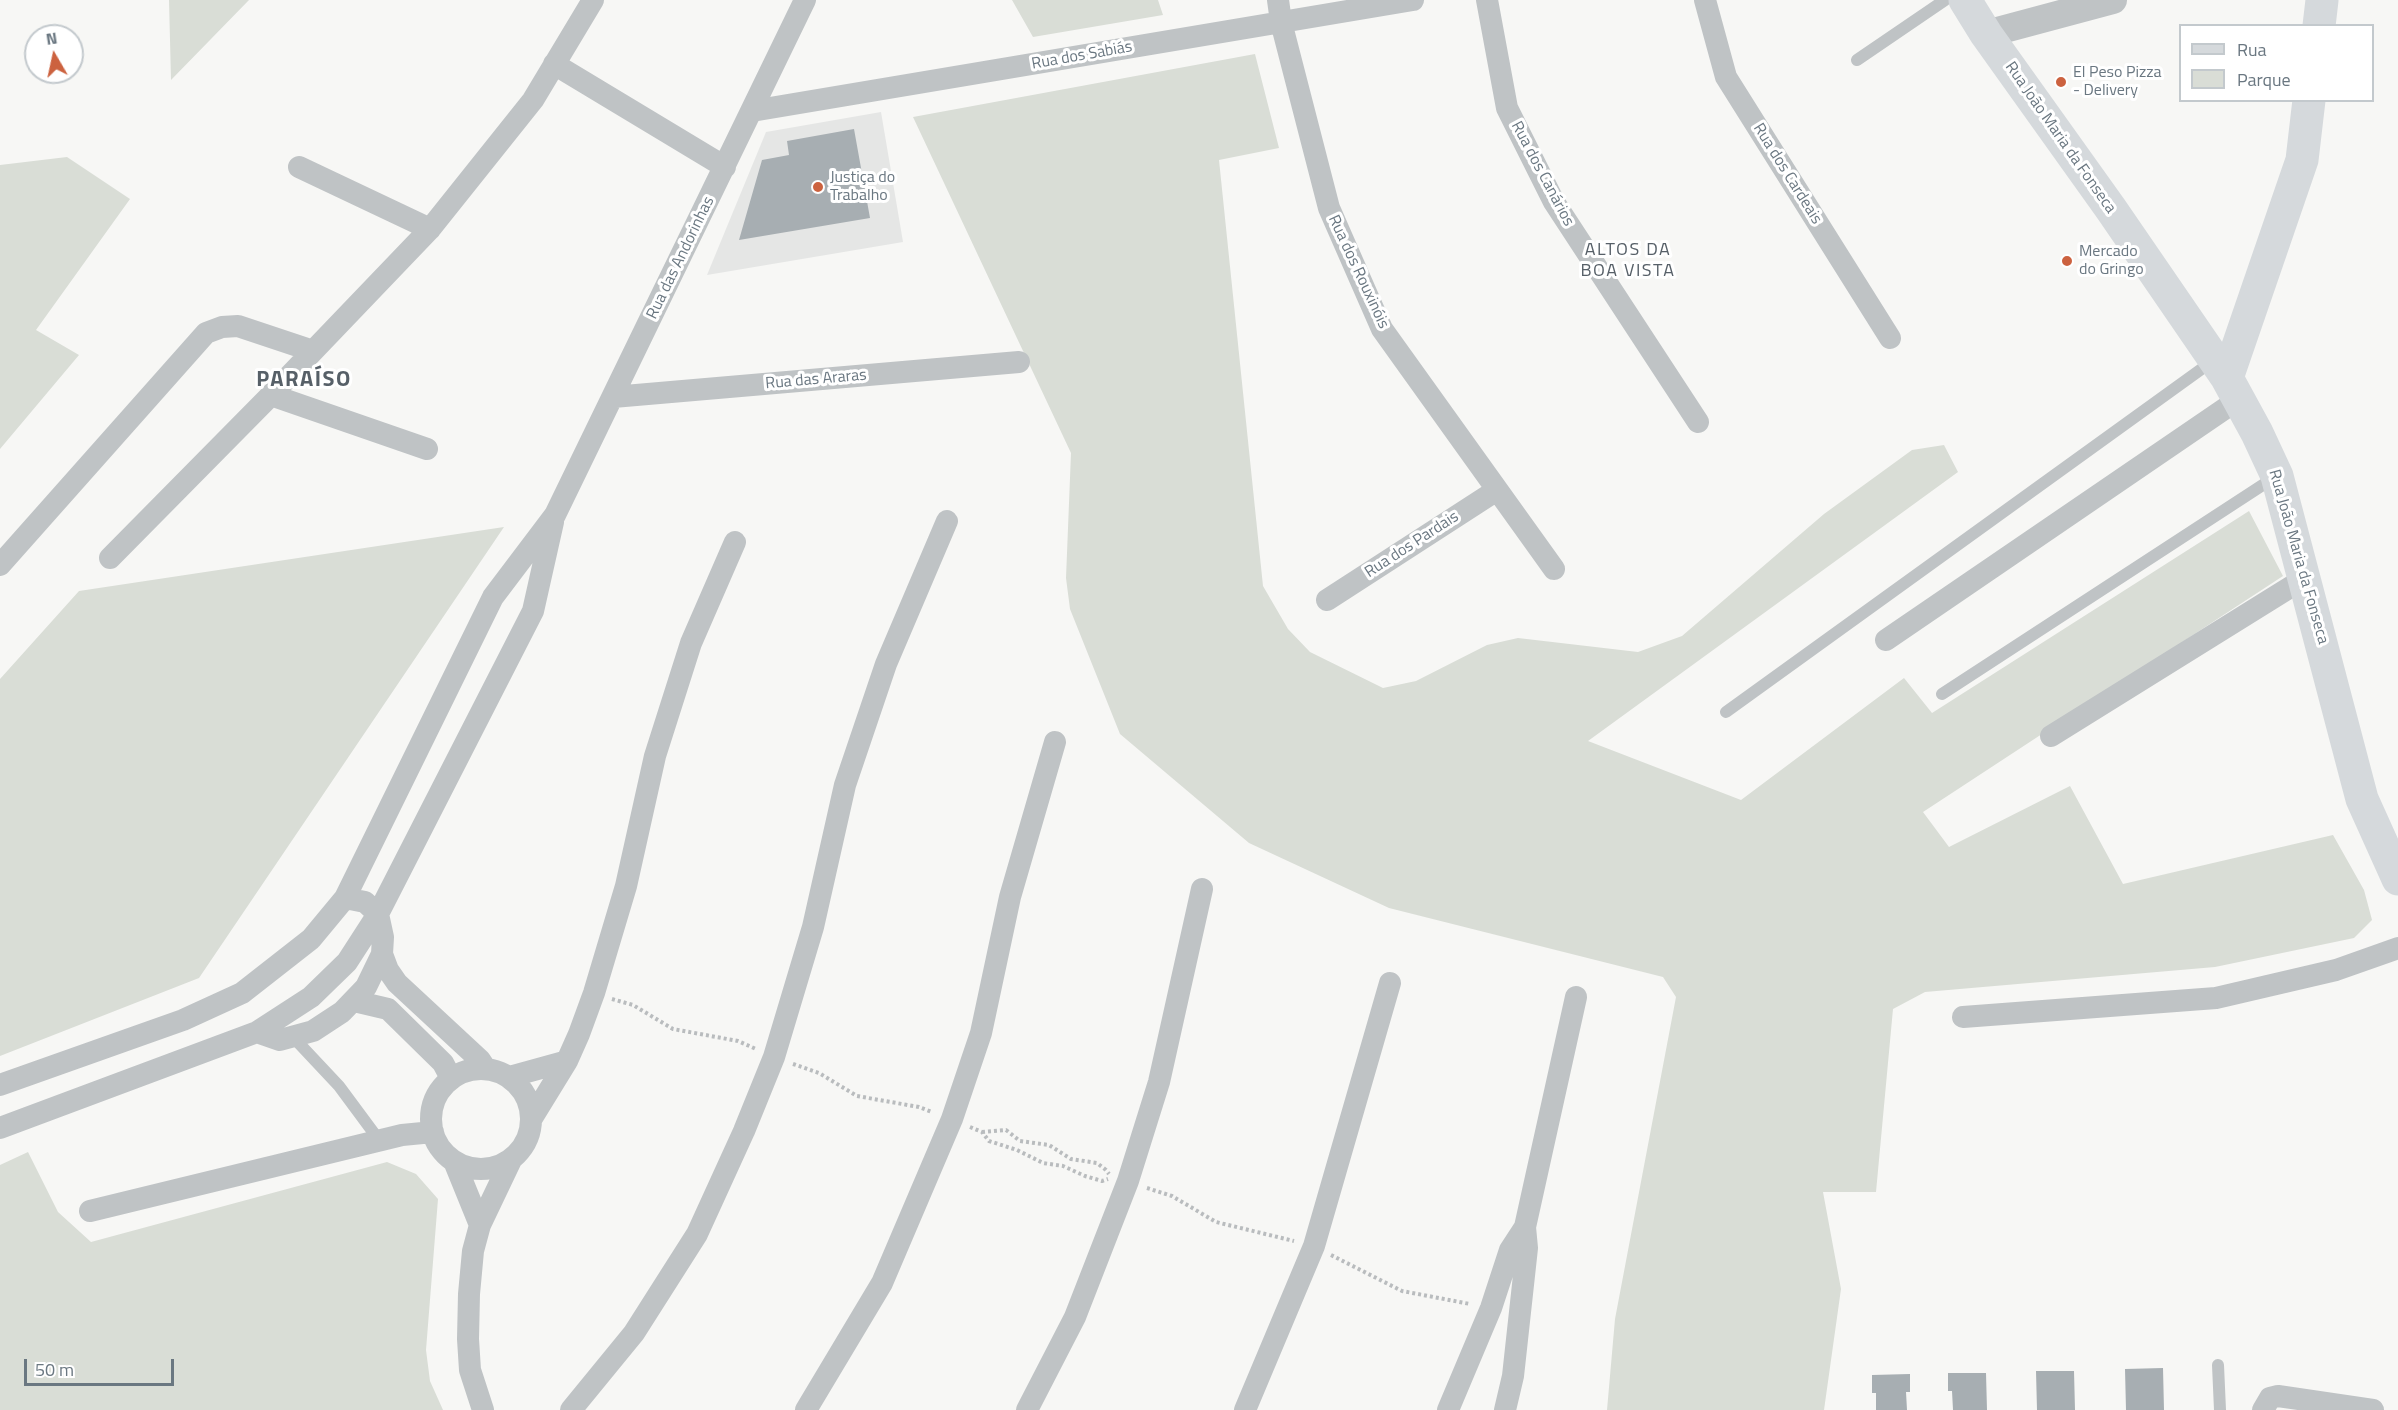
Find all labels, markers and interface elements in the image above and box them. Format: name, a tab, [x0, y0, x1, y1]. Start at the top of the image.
north arrow	[24, 24, 84, 84]
legend	[2179, 24, 2374, 102]
text: N	[44, 25, 59, 51]
text: Rua	[2237, 36, 2267, 63]
street label: Rua dos Sabiás	[1030, 38, 1134, 74]
street label: Rua João Maria da Fonseca	[2000, 59, 2120, 217]
place label: El Peso Pizza - Delivery	[2073, 63, 2162, 101]
text: Parque	[2237, 66, 2291, 93]
marker: El Peso Pizza - Delivery	[2054, 75, 2068, 89]
street label: Rua dos Canários	[1506, 118, 1578, 230]
street label: Rua dos Cardeais	[1748, 120, 1826, 228]
place label: Justiça do Trabalho	[830, 168, 895, 206]
marker: Justiça do Trabalho	[811, 180, 825, 194]
street label: Rua das Andorinhas	[643, 194, 719, 322]
street label: Rua dos Rouxinóis	[1323, 212, 1393, 332]
district label: ALTOS DA BOA VISTA	[1581, 240, 1675, 282]
place label: Mercado do Gringo	[2079, 242, 2144, 280]
marker: Mercado do Gringo	[2060, 254, 2074, 268]
street label: Rua das Araras	[765, 366, 867, 394]
district label: PARAÍSO	[256, 368, 352, 394]
street label: Rua João Maria da Fonseca	[2264, 468, 2332, 646]
street label: Rua dos Pardais	[1362, 508, 1462, 582]
scale bar	[27, 1347, 177, 1385]
text: 50 m	[35, 1356, 74, 1383]

